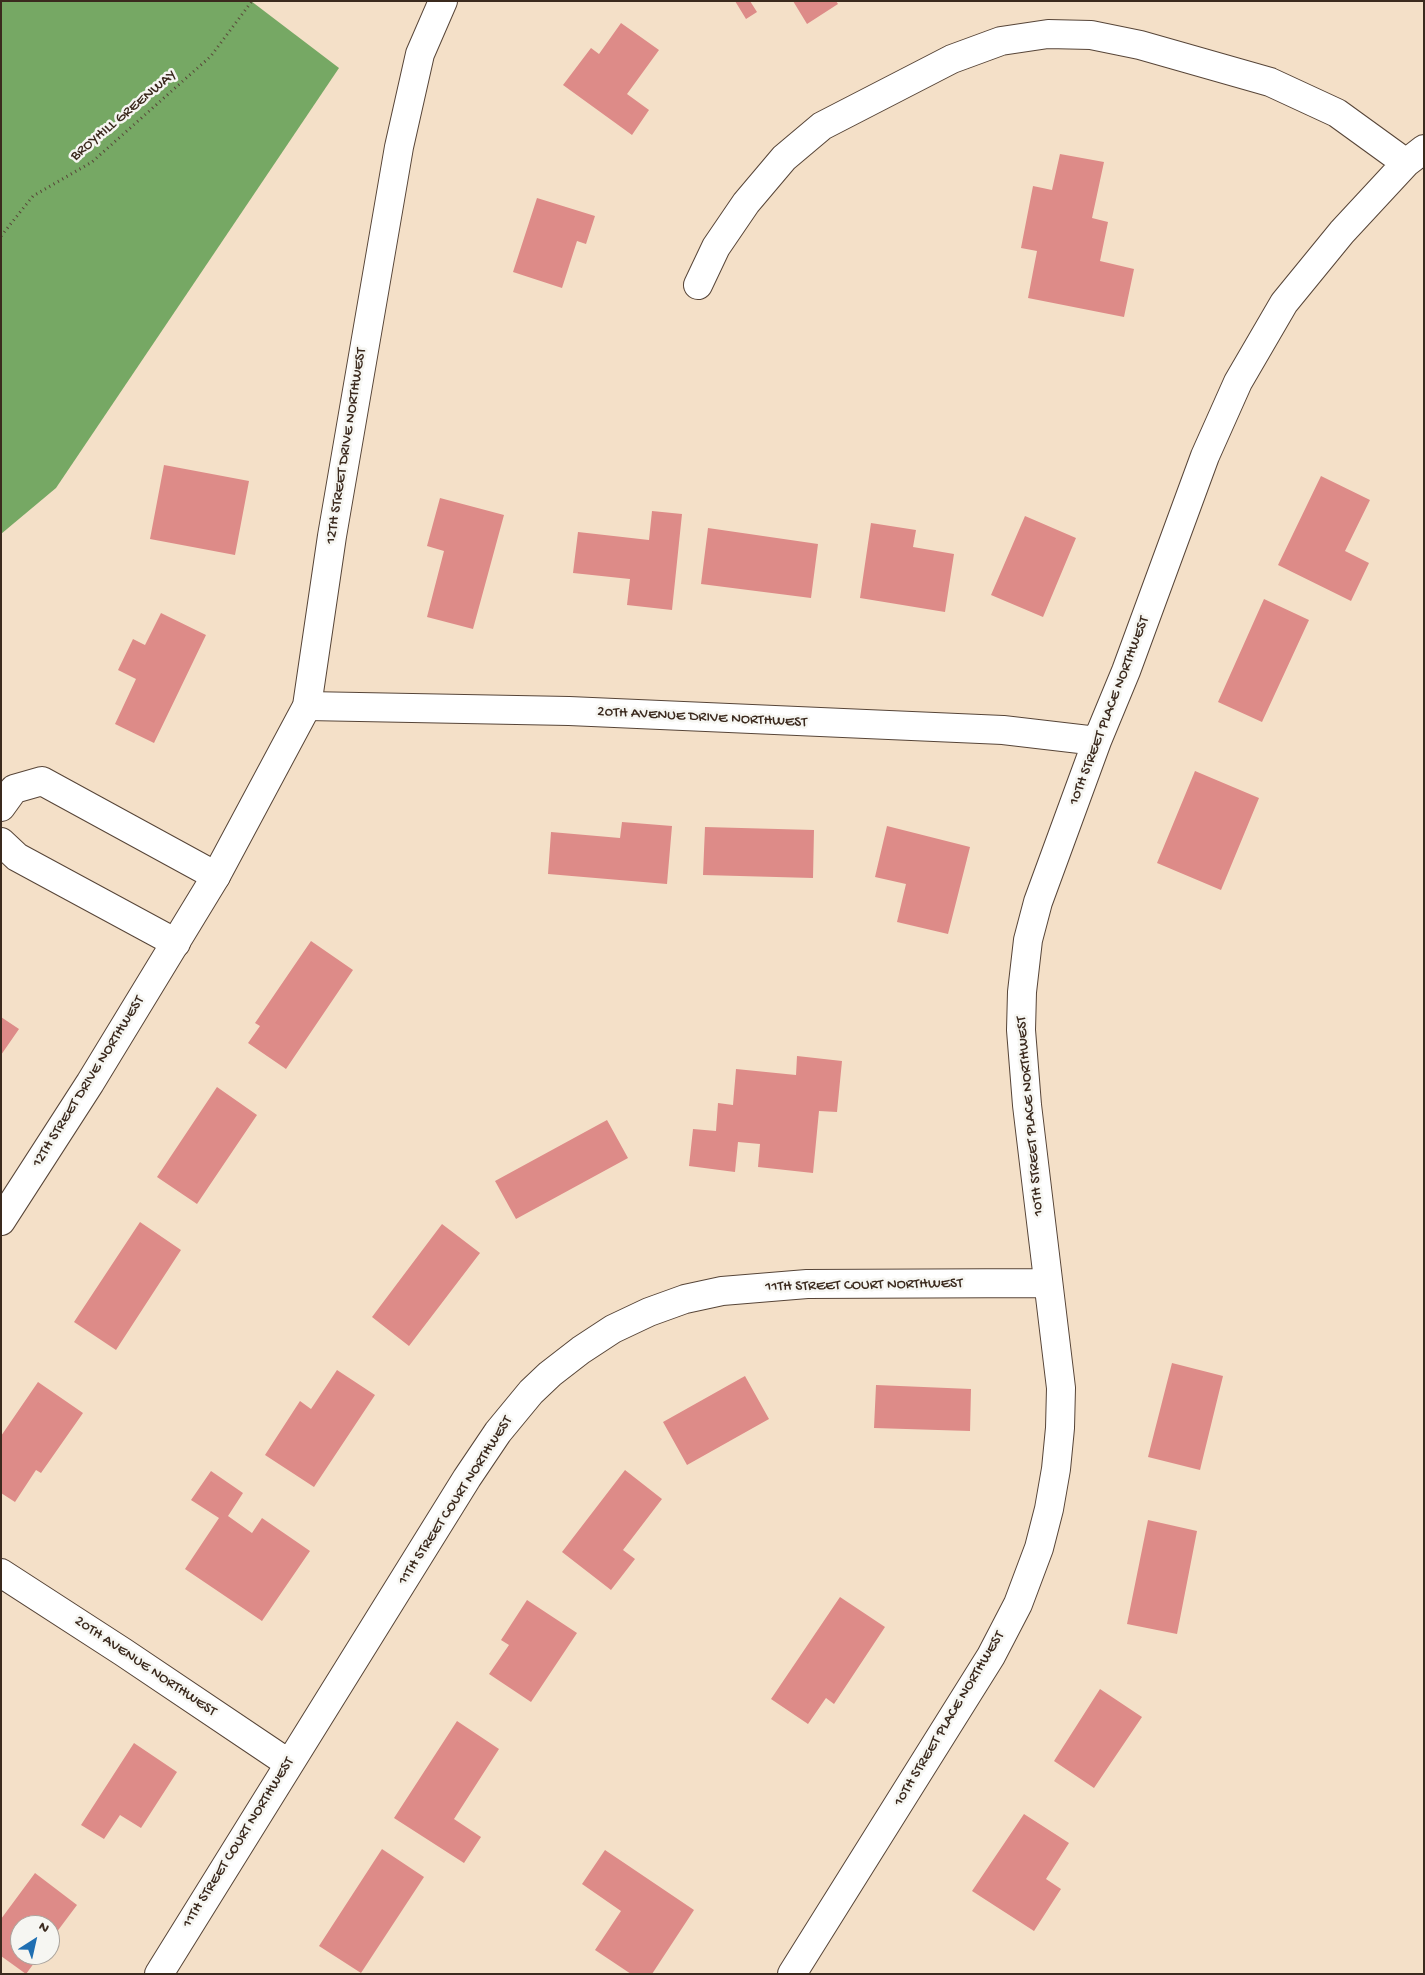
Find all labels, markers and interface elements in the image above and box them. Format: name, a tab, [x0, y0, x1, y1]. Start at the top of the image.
street label: BROYHILL GREENWAY	[67, 66, 181, 166]
street label: 12TH STREET DRIVE NORTHWEST	[323, 347, 371, 545]
street label: 10TH STREET PLACE NORTHWEST	[1066, 614, 1154, 808]
street label: 20TH AVENUE DRIVE NORTHWEST	[597, 704, 807, 732]
street label: 12TH STREET DRIVE NORTHWEST	[29, 993, 149, 1171]
street label: 10TH STREET PLACE NORTHWEST	[1013, 1015, 1049, 1217]
street label: 11TH STREET COURT NORTHWEST	[765, 1275, 963, 1297]
street label: 11TH STREET COURT NORTHWEST	[395, 1413, 517, 1589]
street label: 20TH AVENUE NORTHWEST	[71, 1613, 219, 1721]
street label: 10TH STREET PLACE NORTHWEST	[891, 1628, 1009, 1810]
street label: 11TH STREET COURT NORTHWEST	[179, 1755, 299, 1931]
north arrow	[10, 1915, 60, 1965]
text: N	[35, 1919, 52, 1938]

